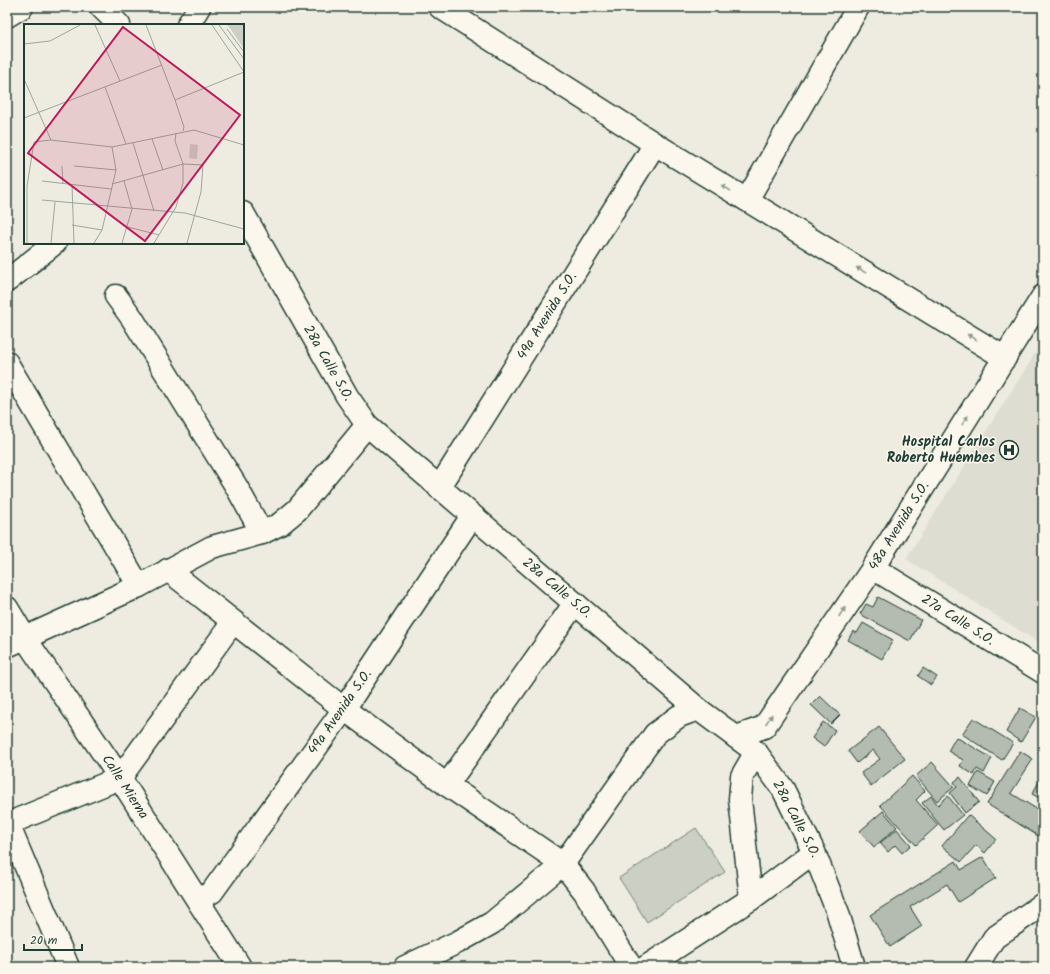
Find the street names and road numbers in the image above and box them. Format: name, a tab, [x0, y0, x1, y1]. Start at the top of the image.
street label: 49a Avenida S.O.	[511, 268, 583, 364]
street label: 28a Calle S.O.	[297, 321, 359, 405]
street label: 48a Avenida S.O.	[863, 477, 935, 575]
street label: 28a Calle S.O.	[517, 552, 597, 624]
street label: 27a Calle S.O.	[917, 589, 999, 651]
street label: 49a Avenida S.O.	[302, 665, 378, 759]
street label: Calle Mierna	[96, 750, 154, 824]
street label: 28a Calle S.O.	[766, 776, 826, 862]

